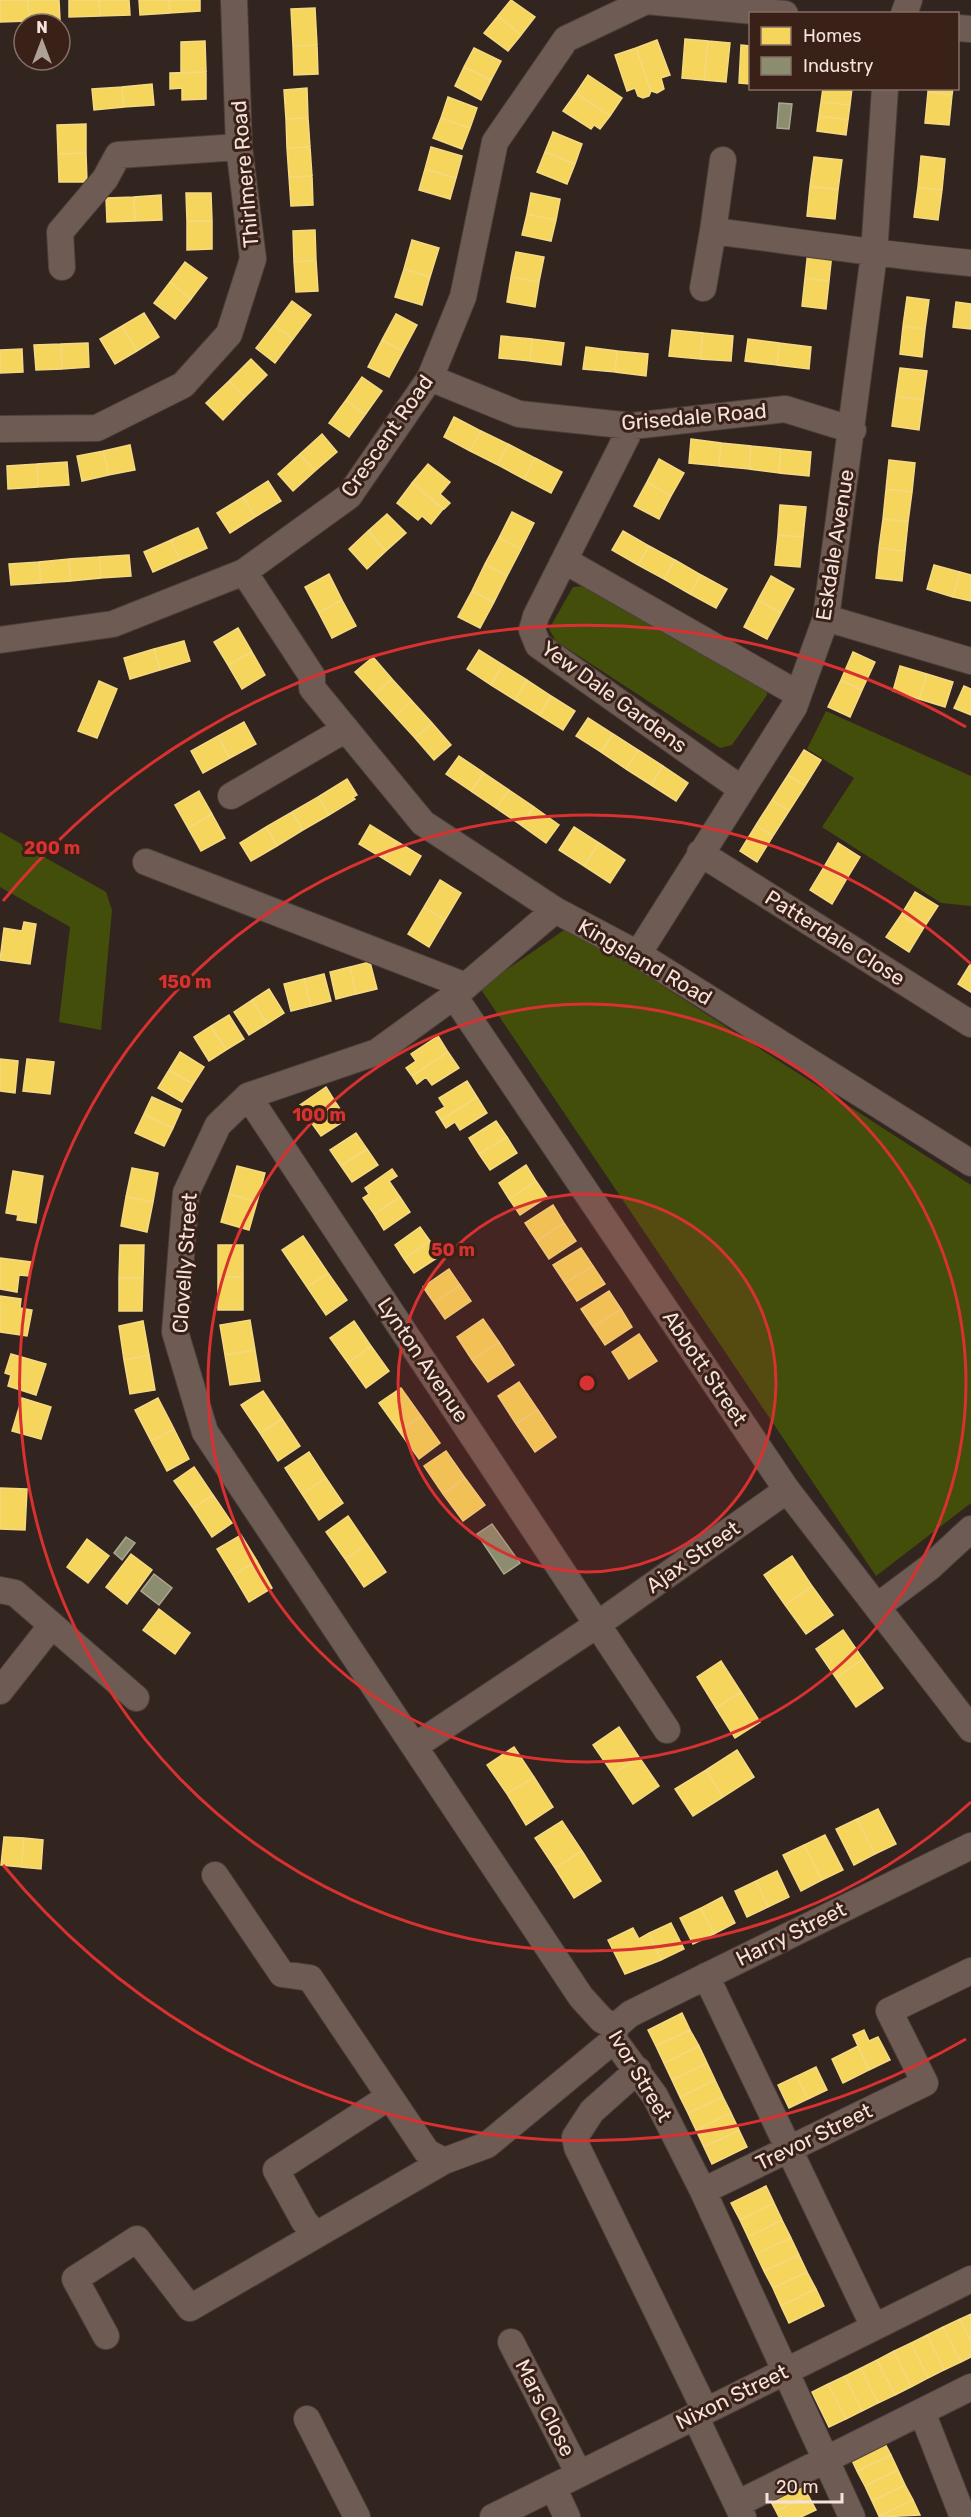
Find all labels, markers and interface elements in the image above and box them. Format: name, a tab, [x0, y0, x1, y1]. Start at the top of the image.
north arrow	[12, 12, 72, 72]
legend	[749, 12, 959, 90]
text: N	[36, 18, 48, 37]
text: Homes	[803, 25, 861, 47]
text: Industry	[803, 55, 873, 77]
street label: Thirlmere Road	[226, 99, 263, 249]
street label: Crescent Road	[335, 370, 438, 502]
street label: Grisedale Road	[620, 398, 768, 435]
street label: Eskdale Avenue	[810, 467, 859, 622]
street label: Yew Dale Gardens	[536, 635, 692, 758]
text: 200 m	[24, 837, 80, 859]
street label: Patterdale Close	[761, 884, 910, 991]
street label: Kingsland Road	[574, 913, 717, 1010]
text: 150 m	[158, 971, 212, 993]
text: 100 m	[292, 1104, 346, 1126]
street label: Clovelly Street	[167, 1192, 202, 1334]
text: 50 m	[431, 1239, 475, 1261]
street label: Lynton Avenue	[372, 1293, 474, 1427]
street label: Abbott Street	[658, 1305, 753, 1430]
centre of rings	[577, 1373, 597, 1393]
street label: Ajax Street	[641, 1515, 744, 1598]
street label: Harry Street	[732, 1896, 850, 1971]
street label: Ivor Street	[603, 2025, 678, 2126]
street label: Trevor Street	[752, 2098, 876, 2175]
street label: Mars Close	[510, 2355, 581, 2461]
street label: Nixon Street	[672, 2359, 792, 2434]
scale bar	[767, 2466, 842, 2504]
text: 20 m	[776, 2476, 818, 2498]

